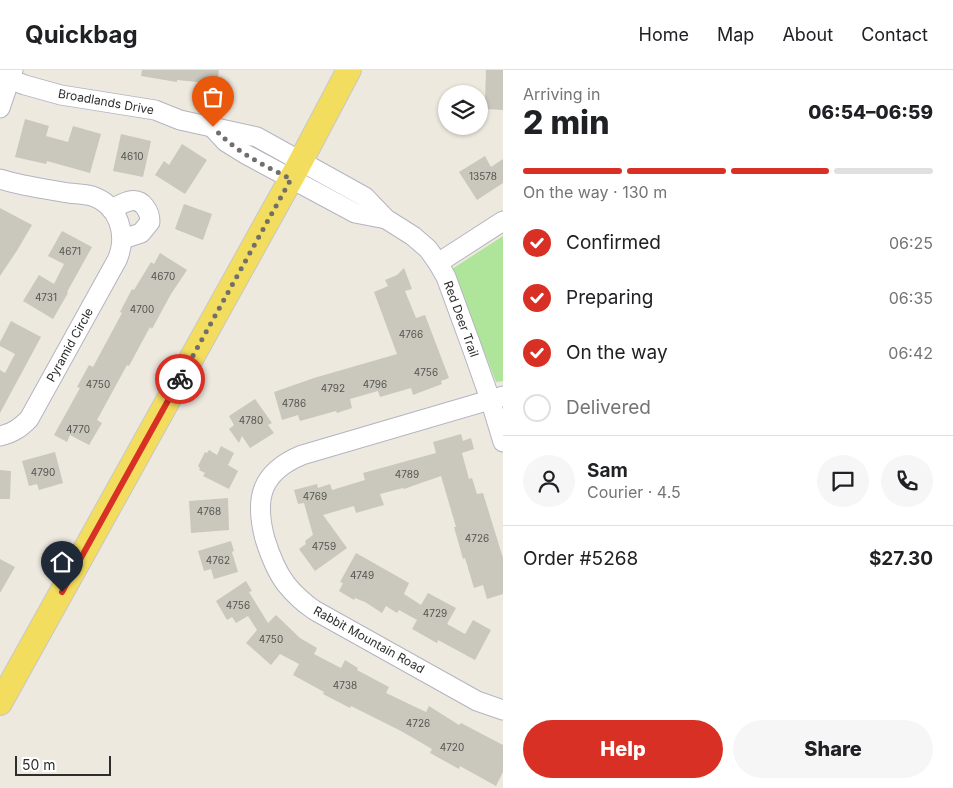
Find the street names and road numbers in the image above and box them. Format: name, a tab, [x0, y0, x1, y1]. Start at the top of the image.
street label: Broadlands Drive	[57, 86, 155, 117]
street label: Red Deer Trail	[441, 279, 482, 359]
street label: Pyramid Circle	[43, 305, 96, 384]
street label: Rabbit Mountain Road	[311, 603, 427, 676]

